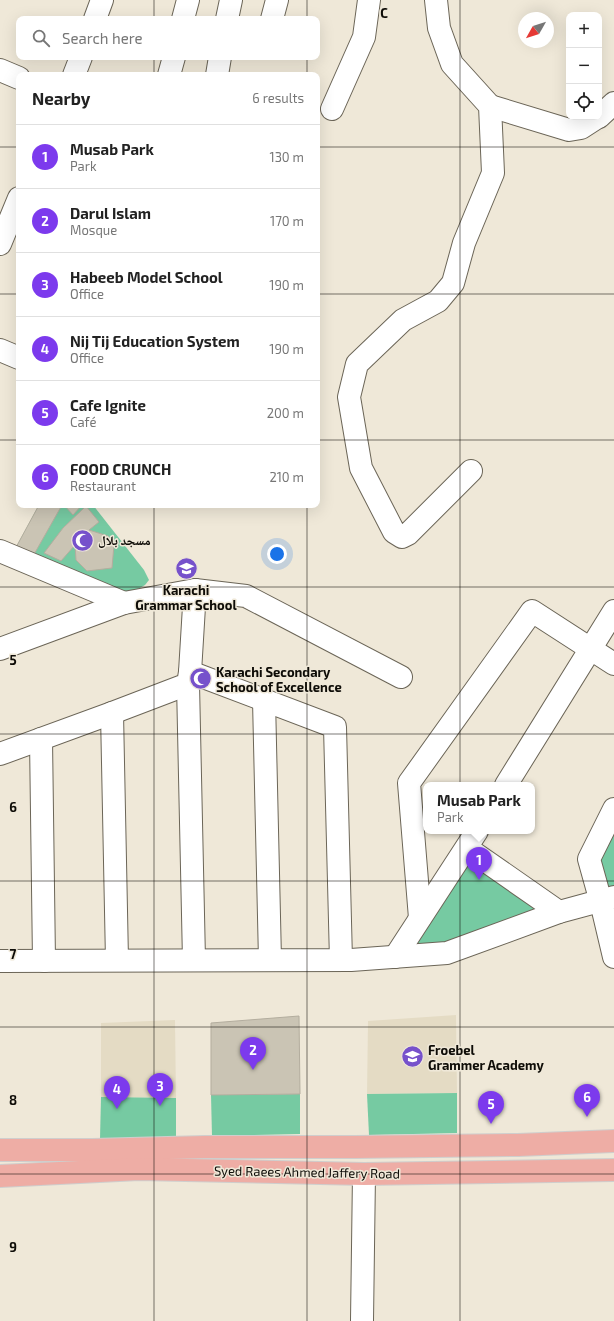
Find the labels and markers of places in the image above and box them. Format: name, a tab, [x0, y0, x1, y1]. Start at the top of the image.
mosque icon: مسجد بلال	[69, 527, 95, 553]
place label: مسجد بلال	[98, 532, 151, 548]
school or university icon: Karachi Grammar School	[173, 555, 199, 581]
place label: Karachi Grammar School	[135, 582, 237, 613]
place label: Karachi Secondary School of Excellence	[216, 664, 342, 695]
mosque icon: Karachi Secondary School of Excellence	[187, 666, 213, 692]
pin: 1	[466, 847, 492, 880]
pin: 2	[240, 1037, 266, 1070]
place label: Froebel Grammer Academy	[428, 1042, 544, 1073]
school or university icon: Froebel Grammer Academy	[399, 1044, 425, 1070]
pin: 3	[147, 1073, 173, 1106]
pin: 4	[104, 1076, 130, 1109]
pin: 6	[574, 1084, 600, 1117]
pin: 5	[478, 1091, 504, 1124]

